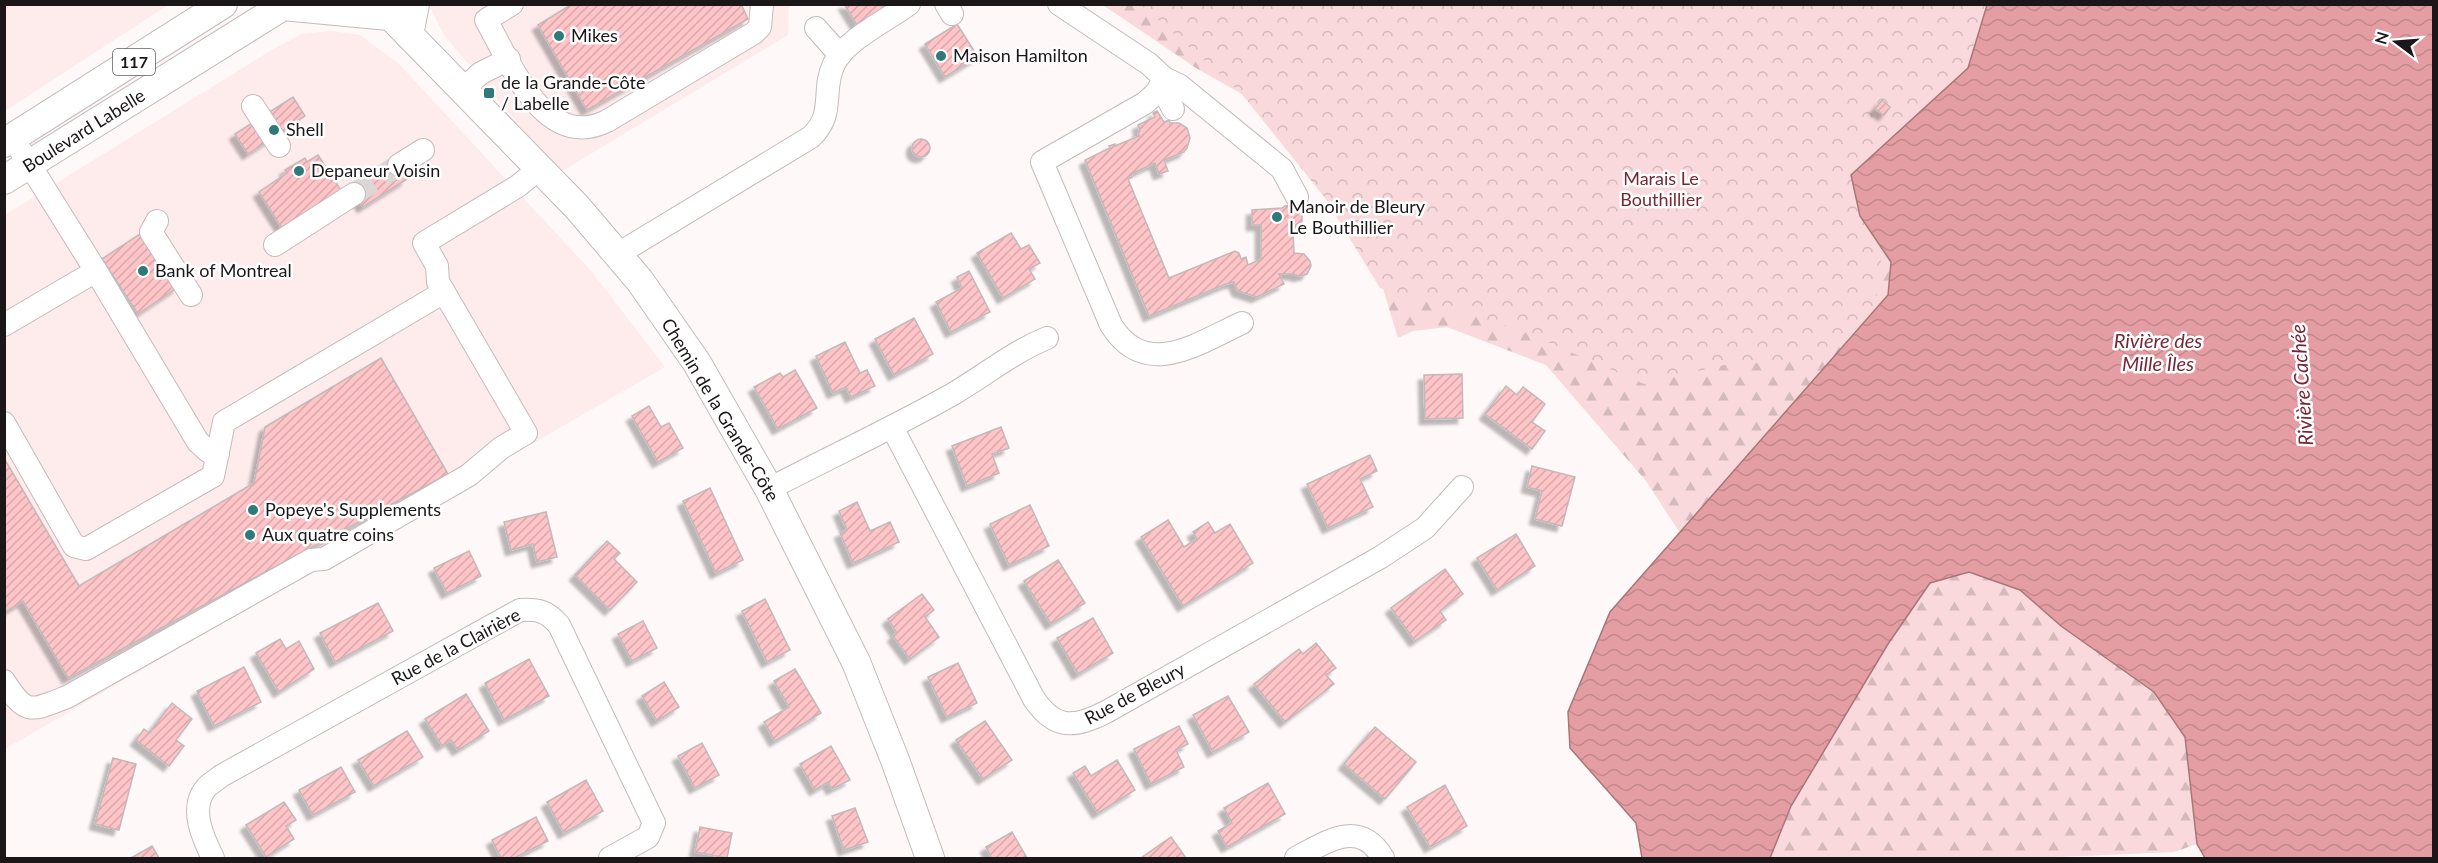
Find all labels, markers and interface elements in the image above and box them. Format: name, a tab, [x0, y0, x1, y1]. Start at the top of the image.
north arrow	[2366, 12, 2426, 72]
place label: Mikes	[571, 24, 618, 46]
marker: Mikes	[552, 29, 566, 43]
text: N	[2370, 29, 2392, 46]
place label: Maison Hamilton	[953, 44, 1088, 66]
road number: 117	[113, 49, 155, 75]
marker: Maison Hamilton	[934, 49, 948, 63]
place label: de la Grande-Côte / Labelle	[501, 71, 645, 114]
street label: Boulevard Labelle	[18, 84, 149, 177]
marker: de la Grande-Côte / Labelle	[482, 86, 496, 100]
place label: Shell	[286, 118, 324, 140]
marker: Shell	[267, 123, 281, 137]
place label: Depaneur Voisin	[311, 159, 440, 181]
marker: Depaneur Voisin	[292, 164, 306, 178]
park label: Marais Le Bouthillier	[1620, 167, 1702, 210]
place label: Manoir de Bleury Le Bouthillier	[1289, 195, 1426, 238]
marker: Manoir de Bleury Le Bouthillier	[1270, 210, 1284, 224]
place label: Bank of Montreal	[155, 259, 292, 281]
marker: Bank of Montreal	[136, 264, 150, 278]
street label: Chemin de la Grande-Côte	[657, 314, 784, 505]
water label: Rivière Cachée	[2285, 323, 2317, 447]
water label: Rivière des Mille Îles	[2114, 328, 2202, 375]
place label: Popeye's Supplements	[265, 498, 441, 520]
marker: Popeye's Supplements	[246, 503, 260, 517]
place label: Aux quatre coins	[262, 523, 394, 545]
marker: Aux quatre coins	[243, 528, 257, 542]
street label: Rue de la Clairière	[387, 603, 524, 689]
street label: Rue de Bleury	[1081, 657, 1189, 729]

